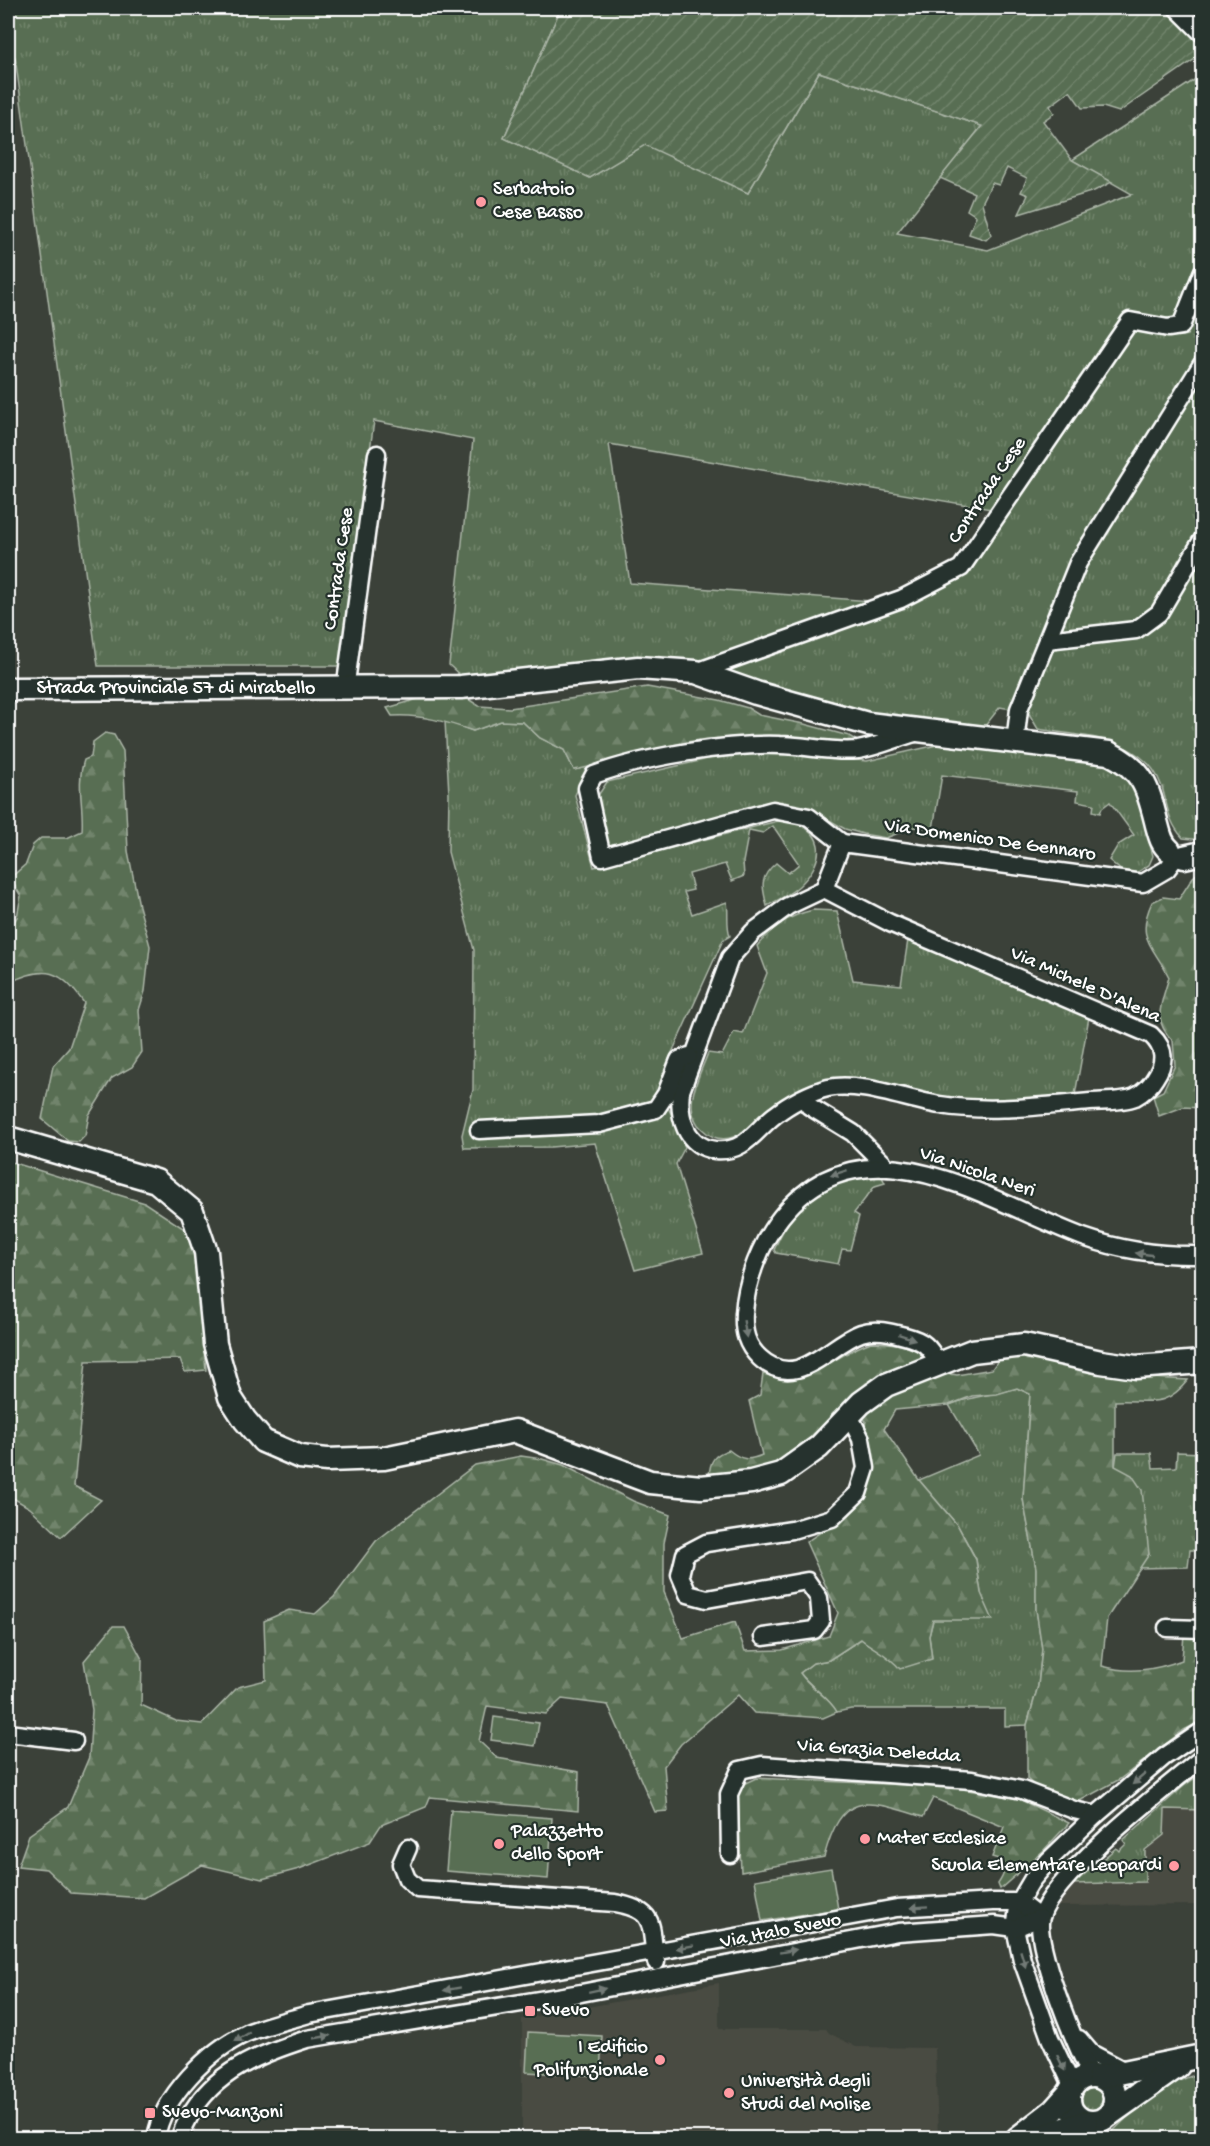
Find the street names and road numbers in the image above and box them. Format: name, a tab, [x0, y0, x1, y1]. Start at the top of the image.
street label: Contrada Cese	[944, 433, 1032, 549]
street label: Contrada Cese	[320, 506, 360, 632]
street label: Strada Provinciale 57 di Mirabello	[37, 678, 315, 701]
street label: Via Domenico De Gennaro	[882, 815, 1097, 867]
street label: Via Michele D'Alena	[1005, 942, 1165, 1030]
street label: Via Nicola Neri	[915, 1142, 1038, 1204]
street label: Via Grazia Deledda	[796, 1735, 962, 1769]
street label: Via Italo Svevo	[718, 1909, 843, 1955]

